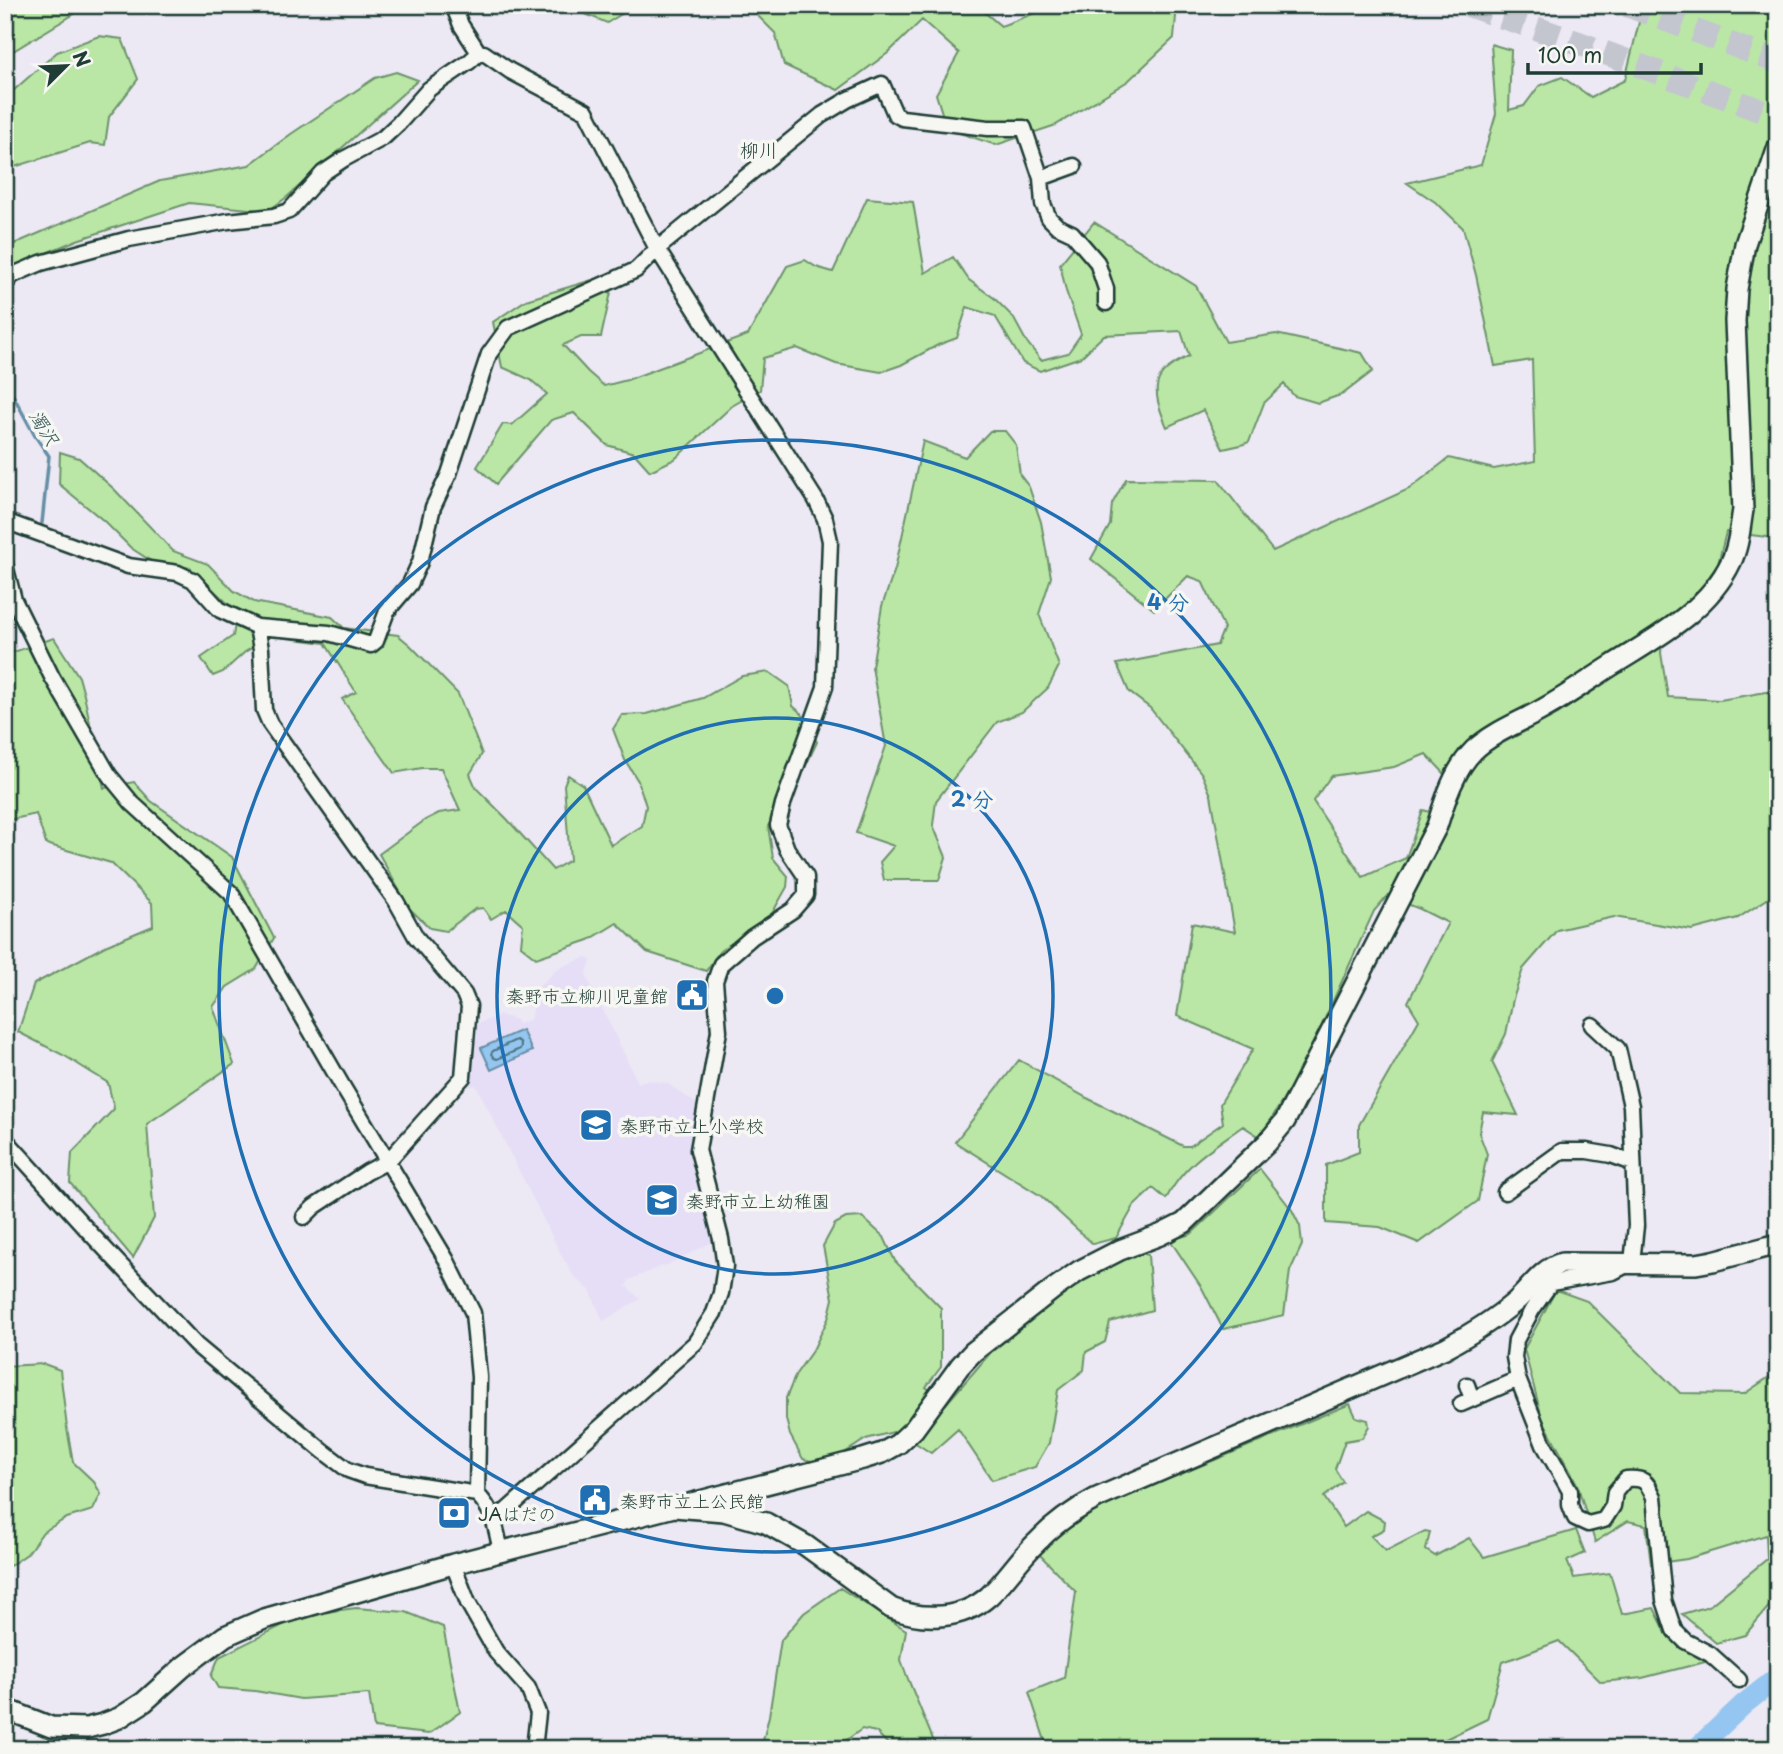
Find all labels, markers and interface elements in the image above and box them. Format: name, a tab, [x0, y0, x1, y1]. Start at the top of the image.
north arrow	[32, 32, 102, 102]
scale bar	[1528, 32, 1701, 76]
text: 100 m	[1538, 38, 1602, 70]
text: N	[67, 46, 98, 71]
district label: 柳川	[740, 135, 778, 163]
water label: 濁沢	[23, 403, 67, 451]
text: 4 分	[1147, 585, 1189, 617]
text: 2 分	[951, 782, 993, 814]
public building icon: 秦野市立柳川児童館	[673, 976, 711, 1014]
place label: 秦野市立柳川児童館	[506, 982, 668, 1009]
centre of rings	[763, 984, 787, 1008]
school or university icon: 秦野市立上小学校	[577, 1106, 615, 1144]
place label: 秦野市立上小学校	[620, 1112, 764, 1139]
school or university icon: 秦野市立上幼稚園	[643, 1181, 681, 1219]
place label: 秦野市立上幼稚園	[686, 1187, 830, 1214]
public building icon: 秦野市立上公民館	[576, 1481, 614, 1519]
place label: 秦野市立上公民館	[620, 1487, 764, 1514]
bank icon: JAはだの	[435, 1494, 473, 1532]
place label: JAはだの	[478, 1500, 556, 1527]

